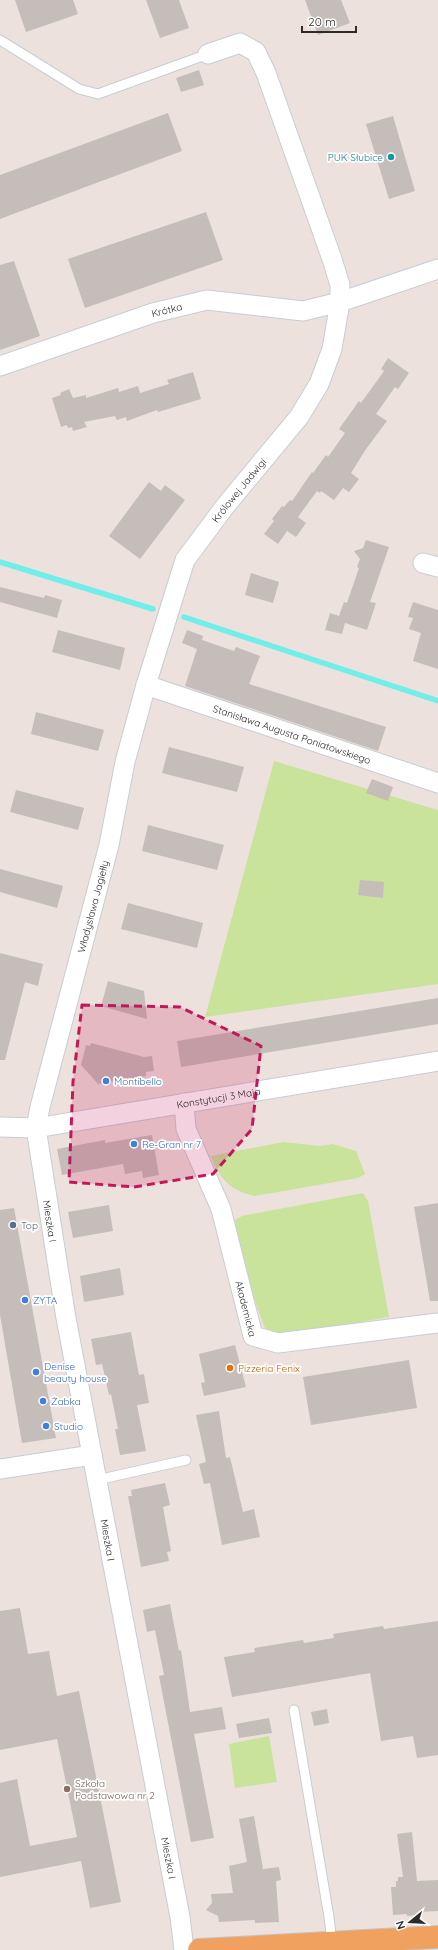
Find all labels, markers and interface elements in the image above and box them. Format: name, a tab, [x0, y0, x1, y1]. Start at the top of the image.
scale bar	[302, 8, 356, 34]
text: 20 m	[308, 14, 336, 29]
place label: PUK Słubice	[328, 151, 383, 164]
marker: PUK Słubice	[386, 152, 396, 162]
street label: Krótka	[150, 300, 184, 320]
street label: Królowej Jadwigi	[209, 456, 269, 525]
street label: Stanisława Augusta Poniatowskiego	[211, 702, 372, 767]
street label: Władysława Jagiełły	[75, 859, 112, 954]
place label: Montibello	[114, 1075, 162, 1088]
marker: Montibello	[101, 1076, 111, 1086]
street label: Konstytucji 3 Maja	[176, 1085, 262, 1111]
place label: Re-Gran nr 7	[142, 1138, 201, 1151]
marker: Re-Gran nr 7	[129, 1139, 139, 1149]
street label: Mieszka I	[40, 1199, 59, 1243]
place label: Top	[21, 1219, 38, 1232]
marker: Top	[8, 1220, 18, 1230]
street label: Akademicka	[232, 1279, 259, 1338]
place label: ZYTA	[33, 1294, 58, 1307]
marker: ZYTA	[20, 1295, 30, 1305]
place label: Denise beauty house	[44, 1360, 107, 1385]
place label: Pizzeria Fenix	[238, 1362, 300, 1375]
marker: Pizzeria Fenix	[225, 1363, 235, 1373]
marker: Denise beauty house	[31, 1367, 41, 1377]
place label: Żabka	[51, 1395, 81, 1408]
marker: Żabka	[38, 1396, 48, 1406]
place label: Studio	[54, 1420, 83, 1433]
marker: Studio	[41, 1421, 51, 1431]
street label: Mieszka I	[97, 1518, 118, 1562]
place label: Szkoła Podstawowa nr 2	[75, 1777, 155, 1802]
marker: Szkoła Podstawowa nr 2	[62, 1784, 72, 1794]
street label: Mieszka I	[158, 1836, 179, 1880]
north arrow	[390, 1902, 430, 1942]
text: N	[393, 1919, 408, 1931]

